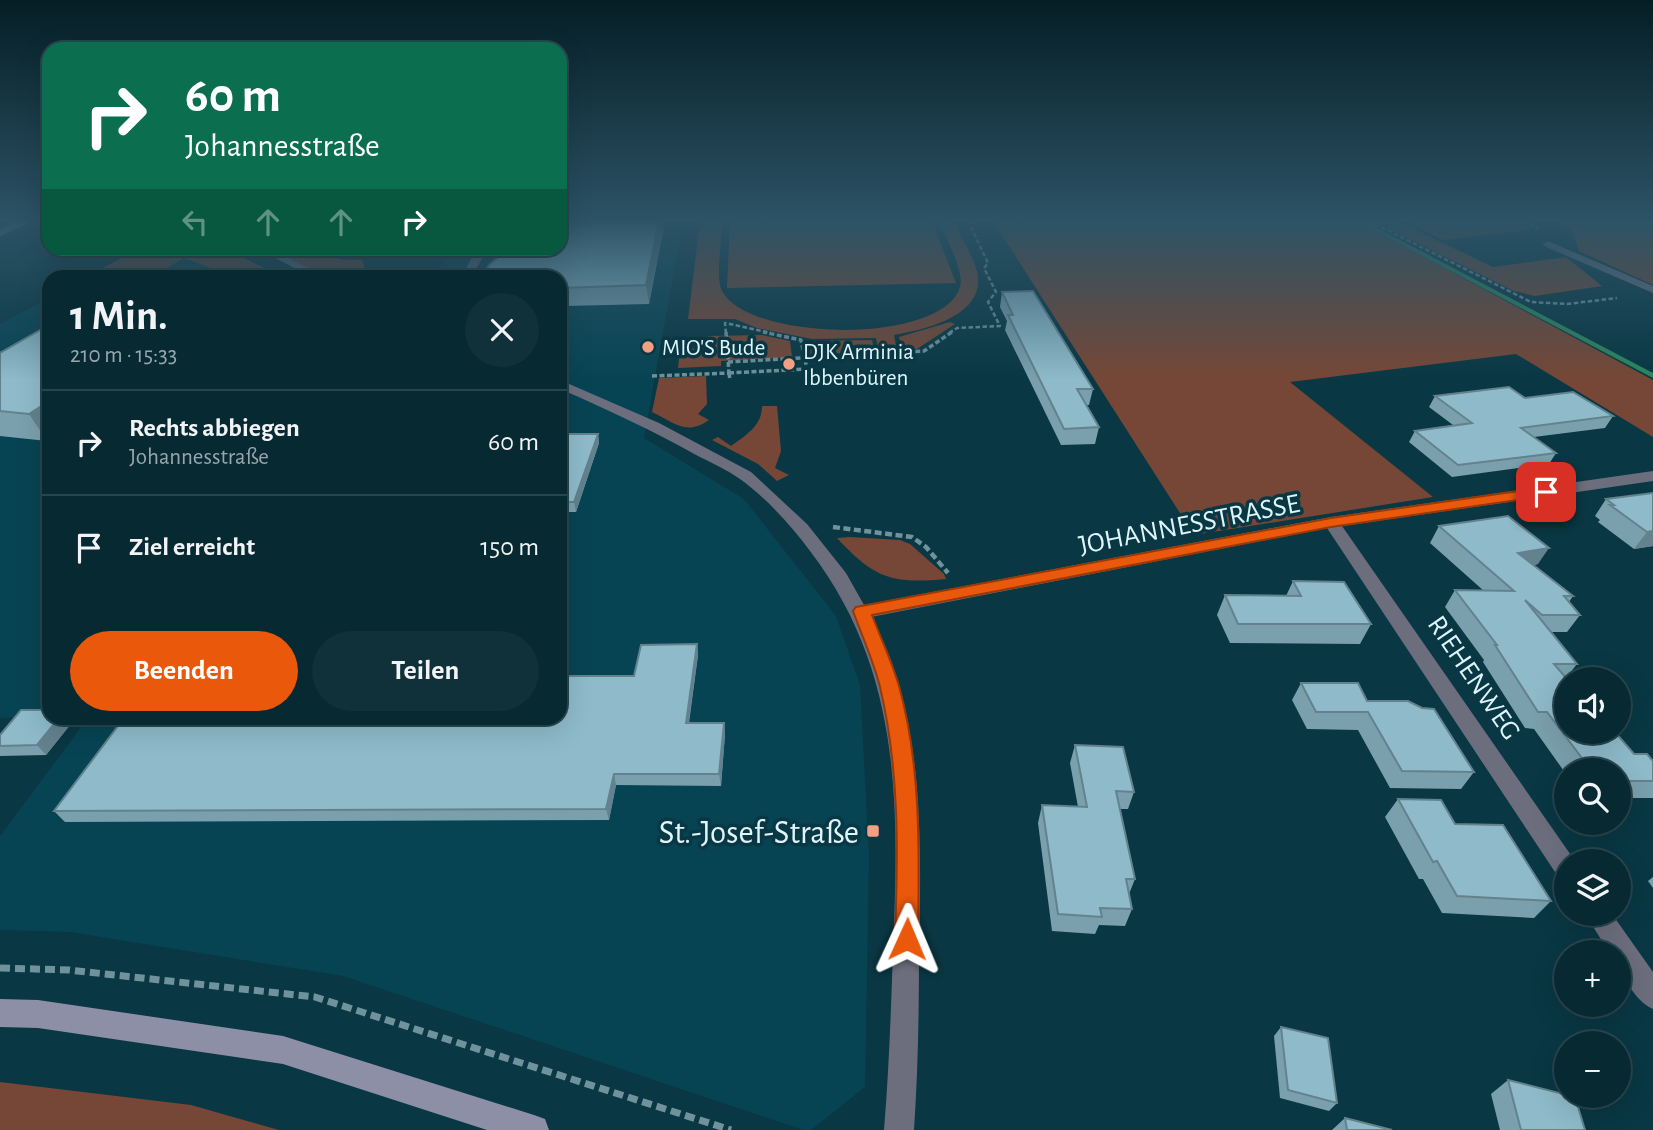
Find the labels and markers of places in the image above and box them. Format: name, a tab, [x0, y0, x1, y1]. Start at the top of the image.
place label: MIO'S Bude	[662, 337, 765, 360]
marker: MIO'S Bude	[640, 339, 656, 355]
place label: DJK Arminia Ibbenbüren	[803, 341, 914, 390]
marker: DJK Arminia Ibbenbüren	[781, 356, 797, 372]
pin	[1516, 462, 1576, 522]
place label: St.-Josef-Straße	[659, 817, 859, 850]
marker: St.-Josef-Straße	[865, 823, 881, 839]

